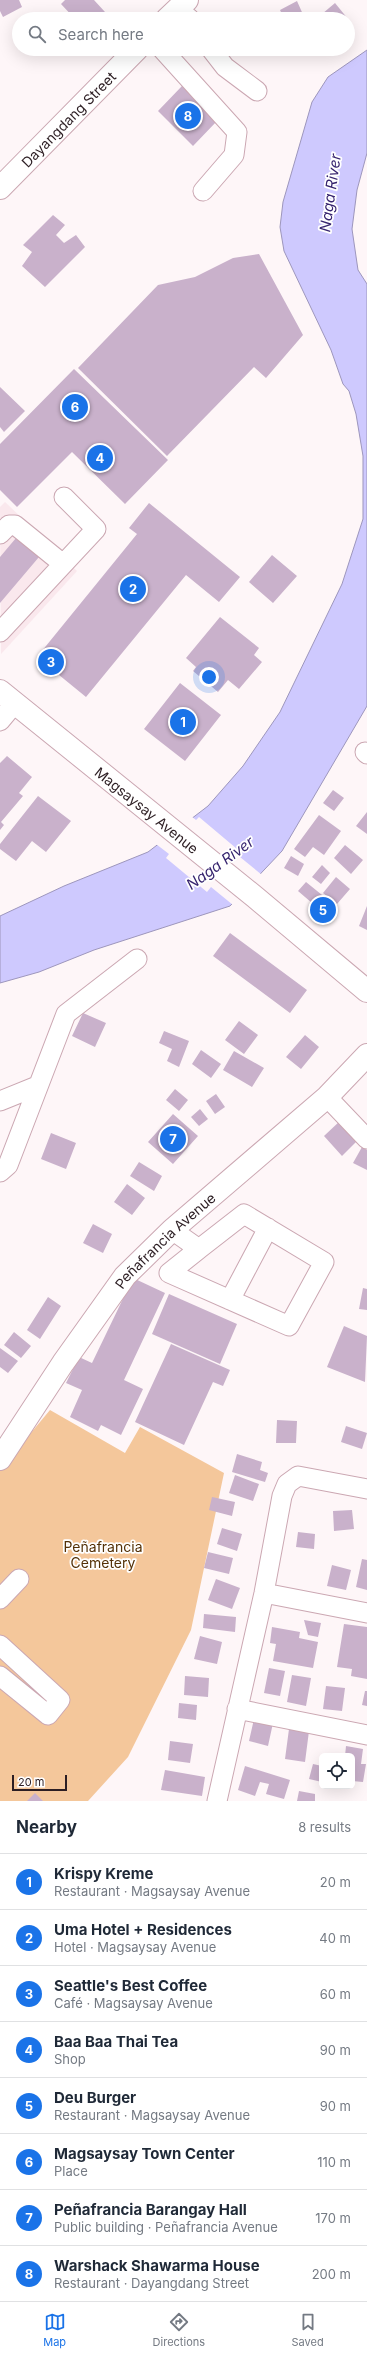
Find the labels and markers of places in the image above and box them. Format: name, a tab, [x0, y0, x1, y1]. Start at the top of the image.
pin: 8	[175, 101, 201, 131]
pin: 6	[62, 392, 88, 422]
pin: 4	[87, 443, 113, 473]
pin: 2	[120, 574, 146, 604]
pin: 3	[38, 647, 64, 677]
pin: 1	[170, 707, 196, 737]
pin: 5	[310, 895, 336, 925]
pin: 7	[160, 1124, 186, 1154]

